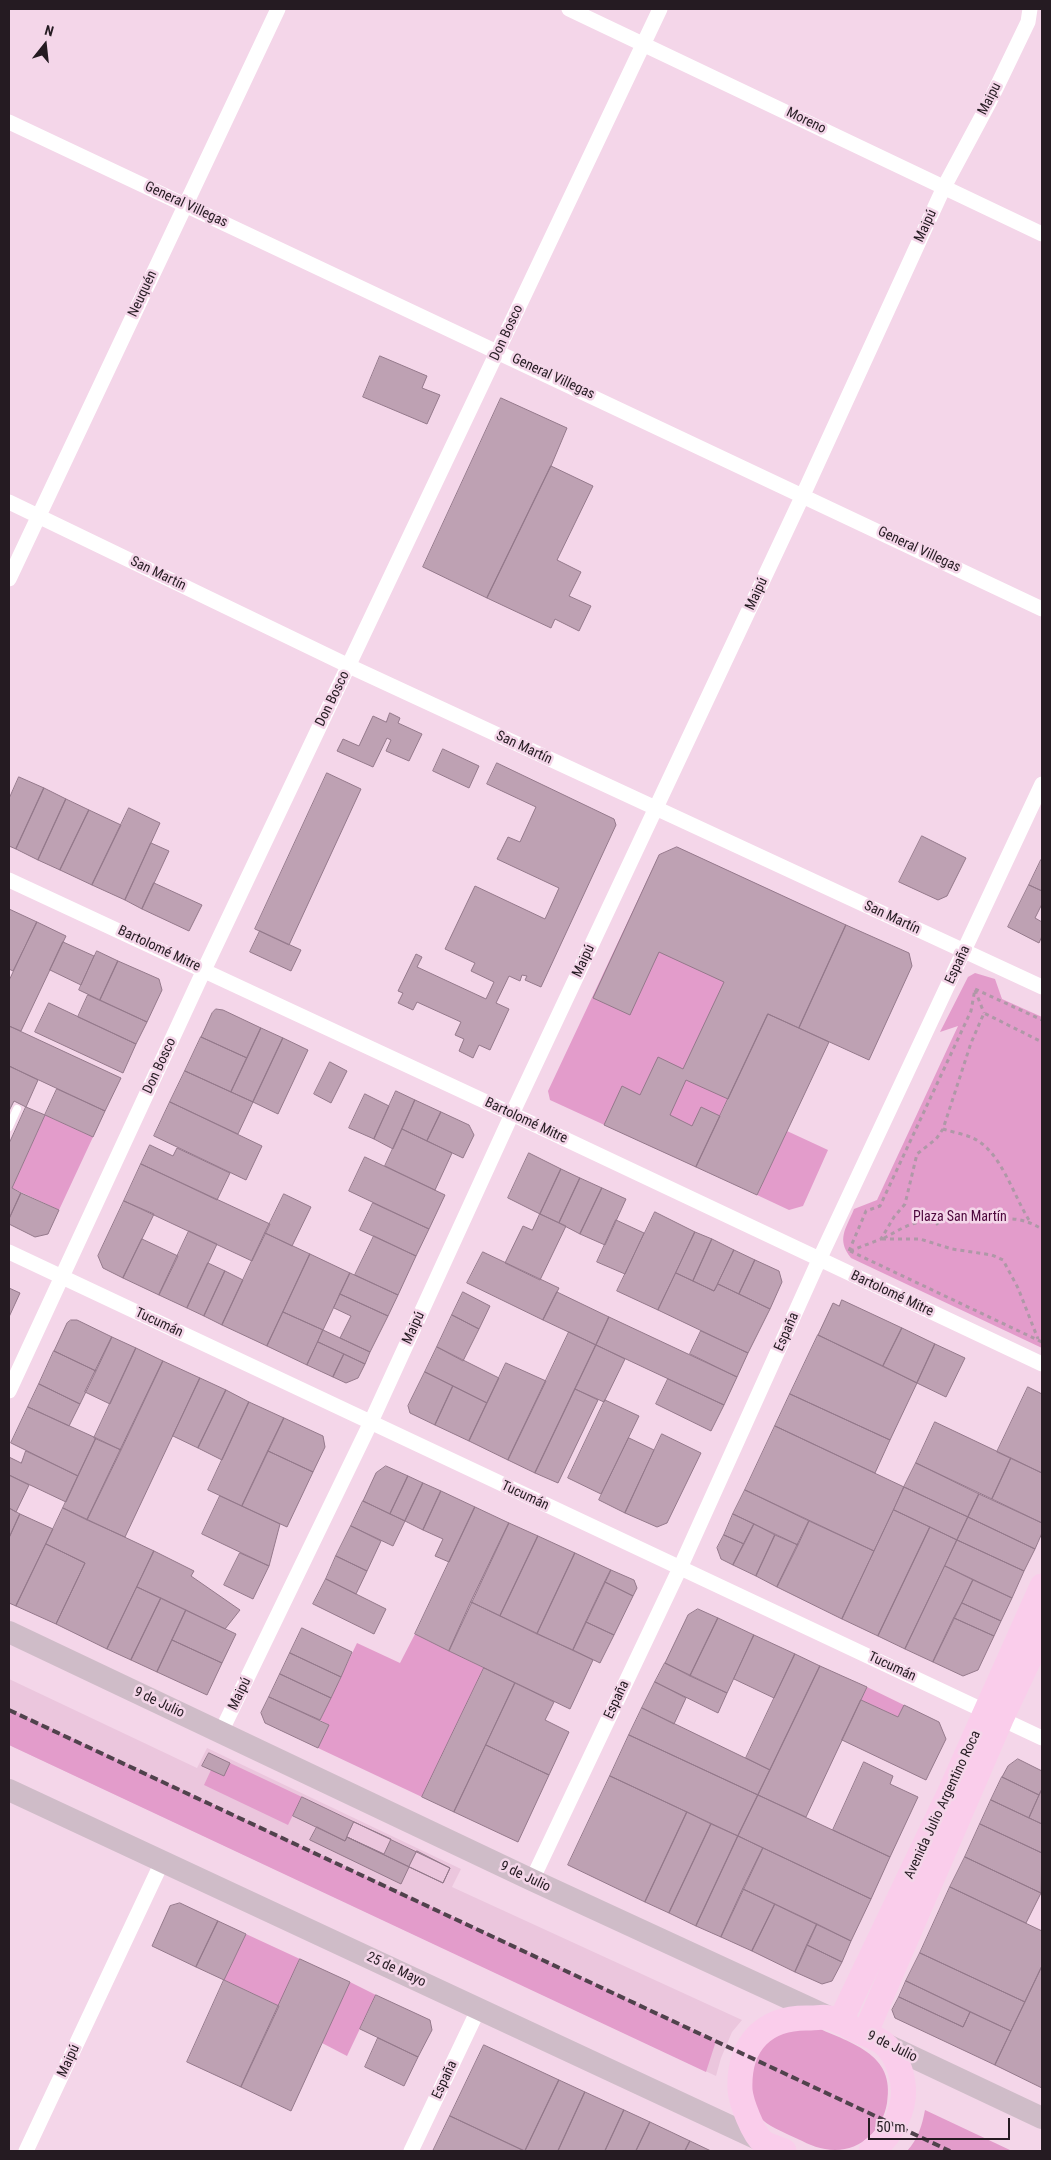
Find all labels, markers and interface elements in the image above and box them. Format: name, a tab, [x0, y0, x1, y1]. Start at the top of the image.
north arrow	[20, 20, 70, 70]
text: N	[43, 22, 55, 39]
street label: Maipu	[975, 80, 1005, 118]
street label: Moreno	[783, 104, 829, 138]
street label: General Villegas	[142, 179, 230, 231]
street label: Maipú	[911, 207, 941, 245]
street label: Neuquén	[125, 268, 161, 320]
street label: Don Bosco	[487, 302, 527, 364]
street label: General Villegas	[509, 351, 597, 403]
street label: General Villegas	[875, 524, 963, 576]
street label: San Martín	[127, 553, 189, 595]
street label: Maipú	[742, 575, 772, 613]
street label: Don Bosco	[312, 669, 354, 729]
street label: San Martín	[493, 728, 555, 768]
street label: San Martín	[861, 898, 923, 938]
street label: Bartolomé Mitre	[115, 923, 203, 975]
street label: Maipú	[569, 942, 599, 980]
street label: España	[942, 943, 974, 987]
street label: Don Bosco	[140, 1035, 180, 1097]
street label: Bartolomé Mitre	[482, 1095, 570, 1147]
park label: Plaza San Martín	[913, 1209, 1007, 1225]
street label: Bartolomé Mitre	[848, 1268, 936, 1320]
street label: Tucumán	[132, 1305, 186, 1341]
street label: Maipú	[399, 1309, 429, 1347]
street label: España	[771, 1310, 803, 1354]
street label: Tucumán	[498, 1478, 552, 1514]
street label: Tucumán	[865, 1649, 919, 1685]
street label: Maipú	[225, 1675, 255, 1713]
street label: España	[601, 1678, 633, 1722]
street label: 9 de Julio	[131, 1684, 187, 1722]
street label: Avenida Julio Argentino Roca	[901, 1728, 985, 1882]
street label: 9 de Julio	[497, 1858, 553, 1896]
street label: 25 de Mayo	[364, 1949, 428, 1991]
street label: 9 de Julio	[864, 2028, 920, 2066]
street label: Maipú	[54, 2042, 84, 2080]
street label: España	[429, 2058, 461, 2102]
scale bar	[871, 2108, 1014, 2140]
text: 50 m	[876, 2118, 906, 2136]

